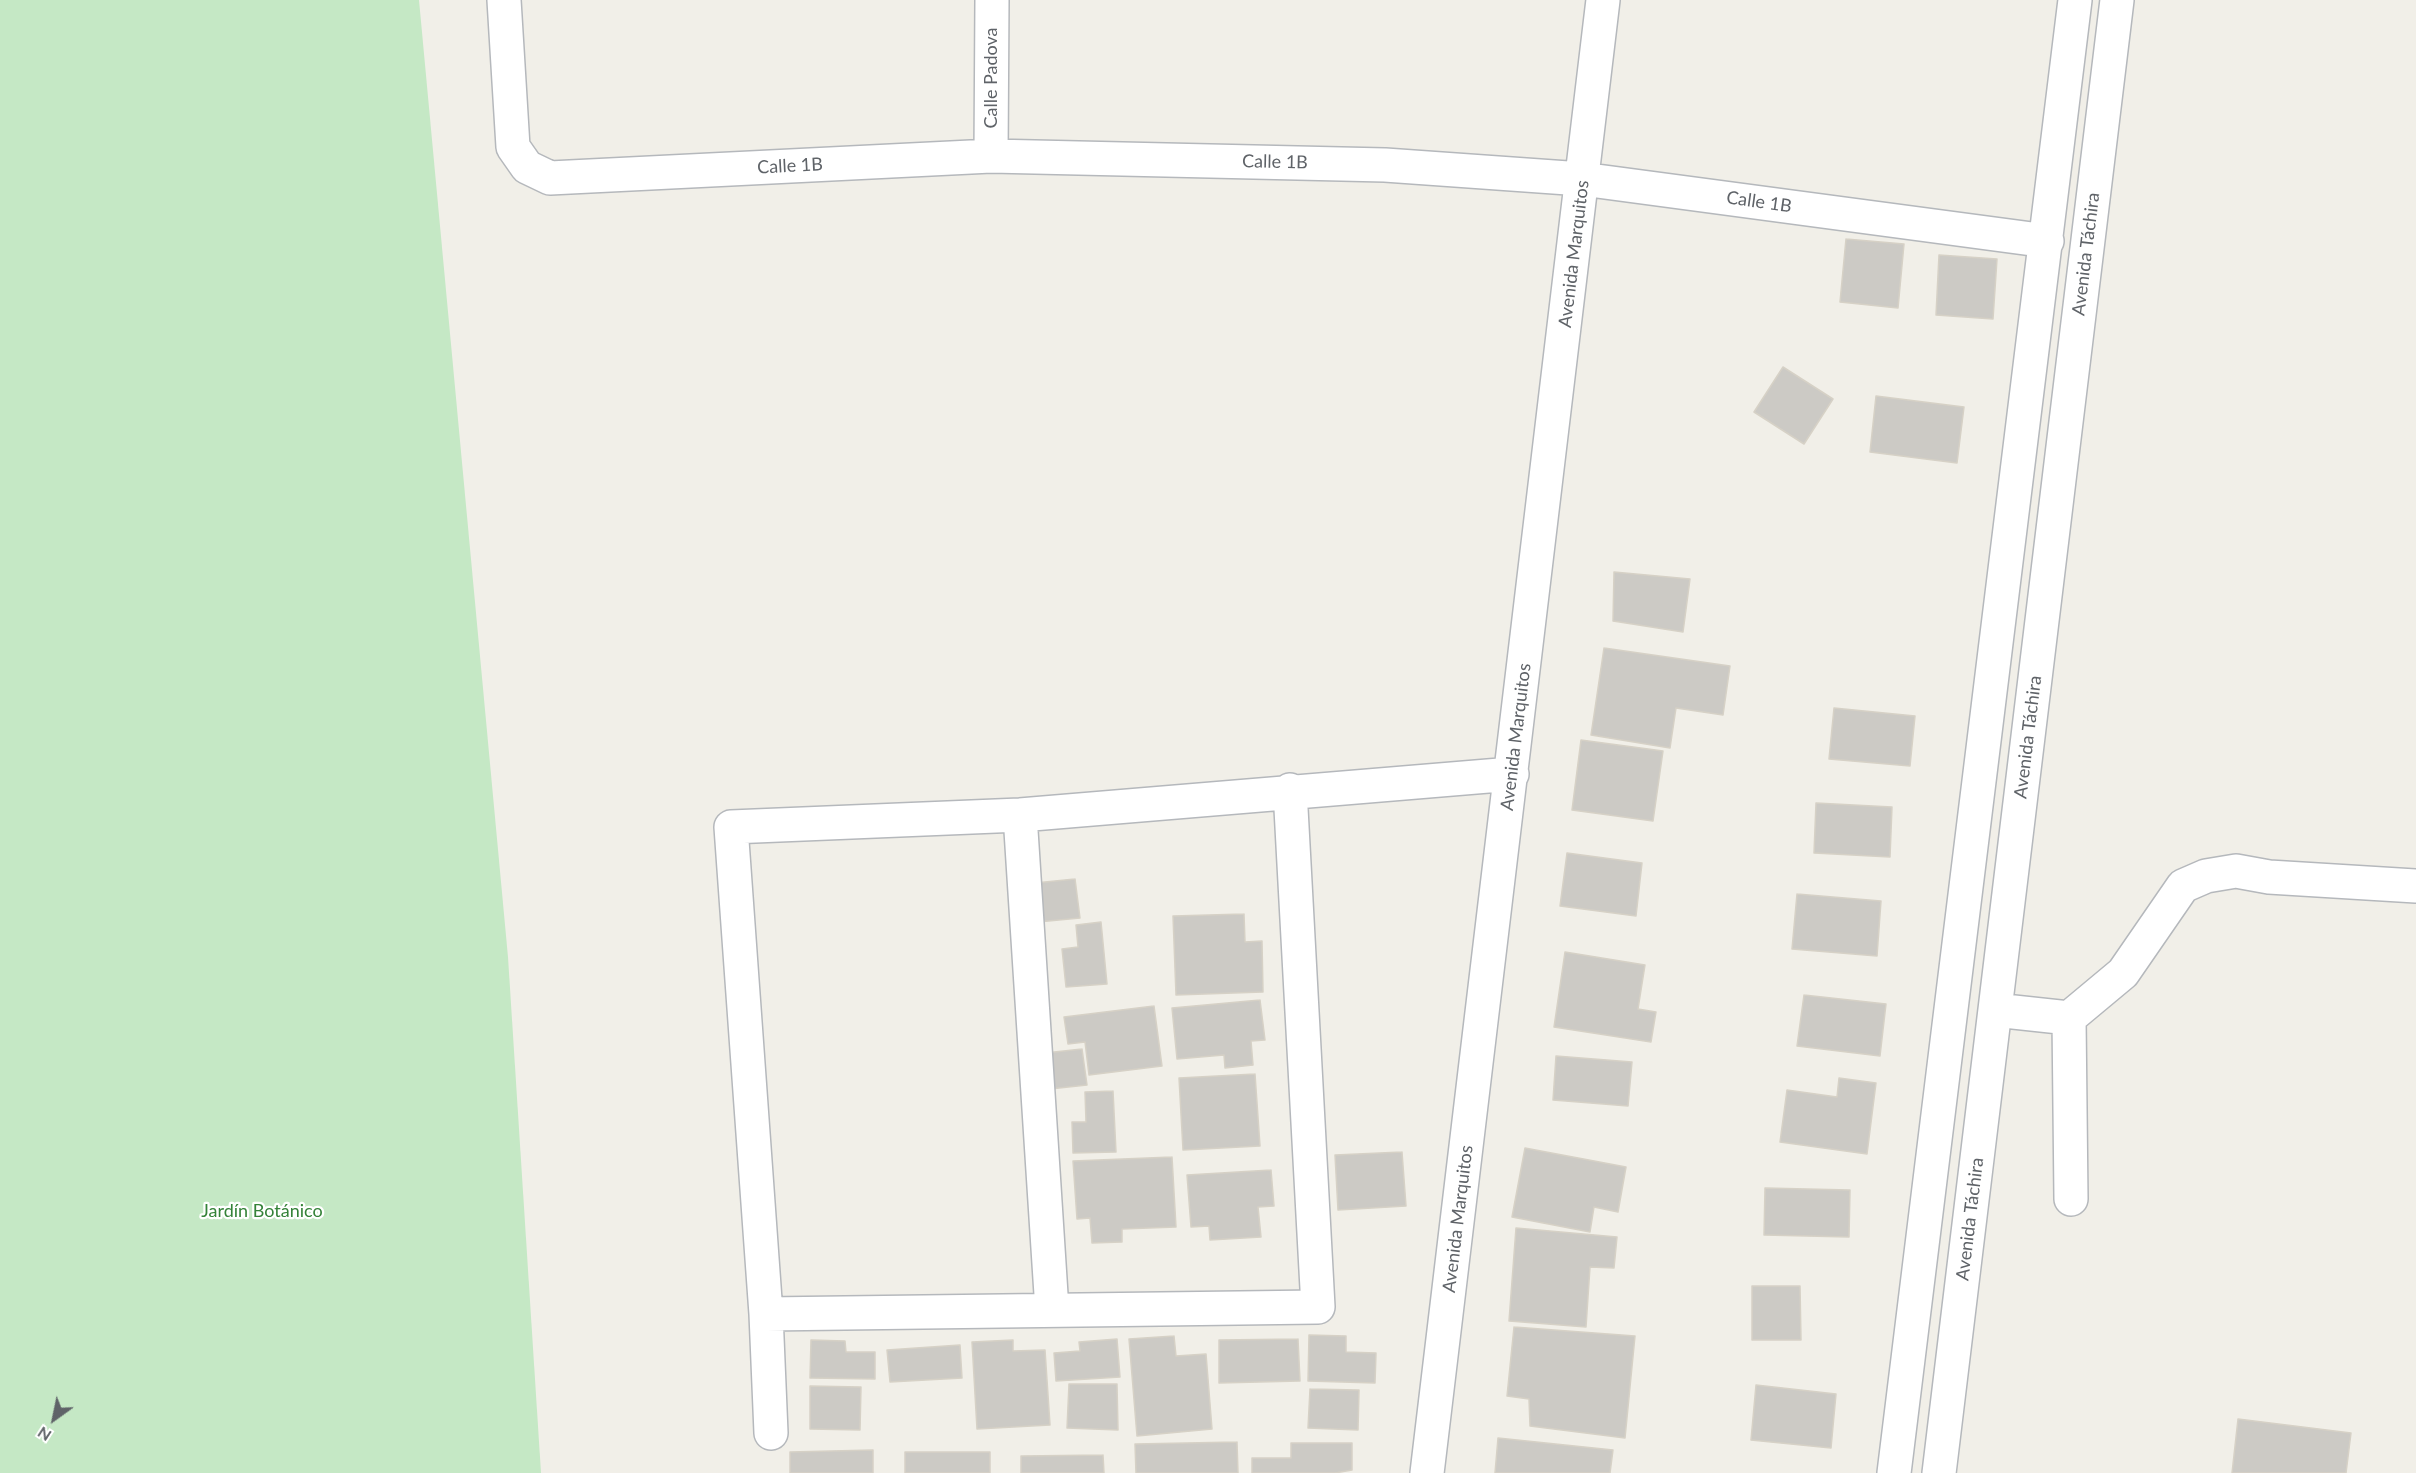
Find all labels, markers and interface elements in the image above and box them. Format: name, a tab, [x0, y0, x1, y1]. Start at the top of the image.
street label: Calle Padova	[980, 27, 1002, 129]
street label: Calle 1B	[1242, 151, 1308, 173]
street label: Calle 1B	[757, 153, 823, 179]
street label: Avenida Marquitos	[1554, 179, 1594, 329]
street label: Calle 1B	[1725, 187, 1793, 217]
street label: Avenida Táchira	[2068, 191, 2104, 317]
street label: Avenida Marquitos	[1496, 662, 1536, 812]
street label: Avenida Táchira	[2010, 674, 2046, 800]
street label: Avenida Marquitos	[1438, 1144, 1478, 1294]
street label: Avenida Táchira	[1952, 1156, 1988, 1282]
park label: Jardín Botánico	[201, 1200, 323, 1222]
north arrow	[24, 1389, 84, 1449]
text: N	[34, 1423, 54, 1446]

